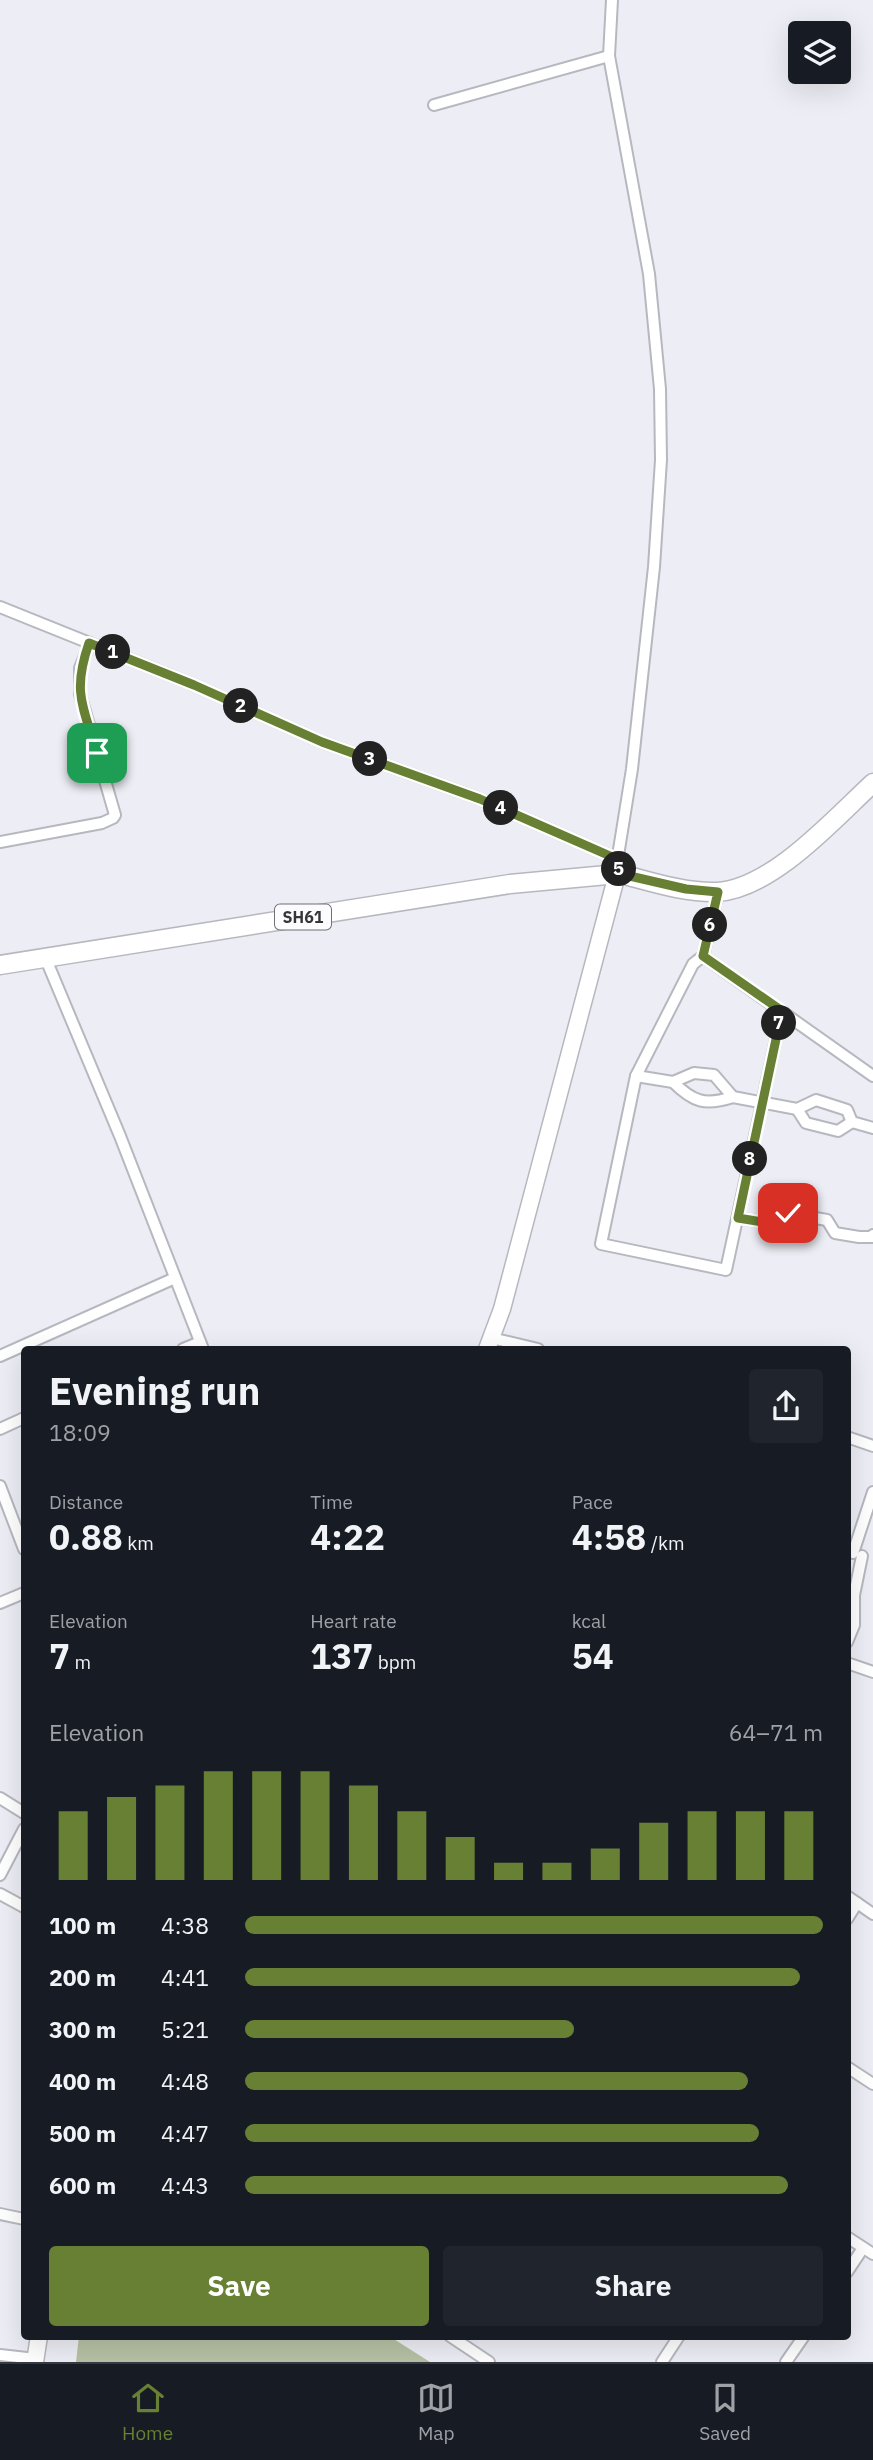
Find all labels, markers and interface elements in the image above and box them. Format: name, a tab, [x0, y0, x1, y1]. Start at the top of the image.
map controls	[788, 21, 851, 84]
button: layers	[788, 21, 851, 84]
pin: 1	[96, 634, 130, 670]
text: 1	[107, 639, 118, 663]
pin: 2	[224, 688, 258, 724]
text: 2	[235, 693, 246, 717]
pin	[67, 723, 127, 783]
icon: arrive	[78, 734, 116, 772]
pin: 3	[352, 742, 388, 776]
text: 3	[364, 746, 375, 770]
pin: 4	[484, 790, 518, 826]
text: 4	[495, 795, 506, 819]
pin: 5	[602, 852, 636, 886]
text: 5	[613, 856, 624, 880]
road number: SH61	[275, 904, 331, 930]
pin: 6	[692, 908, 728, 942]
text: 6	[704, 912, 715, 936]
pin: 7	[762, 1006, 796, 1040]
text: 7	[773, 1010, 784, 1034]
pin: 8	[732, 1142, 768, 1176]
text: 8	[744, 1146, 755, 1170]
pin	[758, 1183, 818, 1243]
icon: check	[769, 1194, 807, 1232]
text: Evening run	[49, 1366, 260, 1415]
button: share	[749, 1369, 823, 1443]
text: 18:09	[49, 1417, 111, 1447]
text: Distance	[49, 1490, 123, 1514]
text: Time	[310, 1490, 353, 1514]
text: Pace	[572, 1490, 613, 1514]
text: 0.88	[49, 1514, 123, 1560]
text: 4:22	[310, 1514, 385, 1560]
text: 4:58	[572, 1514, 646, 1560]
text: km	[123, 1531, 154, 1555]
text: /km	[646, 1531, 685, 1555]
text: Elevation	[49, 1609, 128, 1633]
text: Heart rate	[310, 1609, 397, 1633]
text: kcal	[572, 1609, 606, 1633]
text: 7	[49, 1633, 70, 1679]
text: 137	[310, 1633, 373, 1679]
text: 54	[572, 1633, 614, 1679]
text: m	[70, 1650, 91, 1674]
text: bpm	[373, 1650, 416, 1674]
text: Elevation	[49, 1717, 144, 1747]
text: 64–71 m	[729, 1717, 823, 1747]
text: 100 m	[49, 1910, 116, 1940]
text: 4:38	[161, 1910, 209, 1940]
text: 200 m	[49, 1962, 116, 1992]
text: 4:41	[161, 1962, 209, 1992]
text: 300 m	[49, 2014, 116, 2044]
text: 5:21	[161, 2014, 209, 2044]
text: 400 m	[49, 2066, 116, 2096]
text: 4:48	[161, 2066, 209, 2096]
text: 500 m	[49, 2118, 116, 2148]
text: 4:47	[161, 2118, 209, 2148]
text: 600 m	[49, 2170, 116, 2200]
text: 4:43	[161, 2170, 209, 2200]
button: Save	[49, 2246, 429, 2326]
button: Share	[443, 2246, 823, 2326]
tab: Home	[122, 2379, 173, 2445]
tab: Map	[417, 2379, 455, 2445]
tab: Saved	[699, 2379, 751, 2445]

